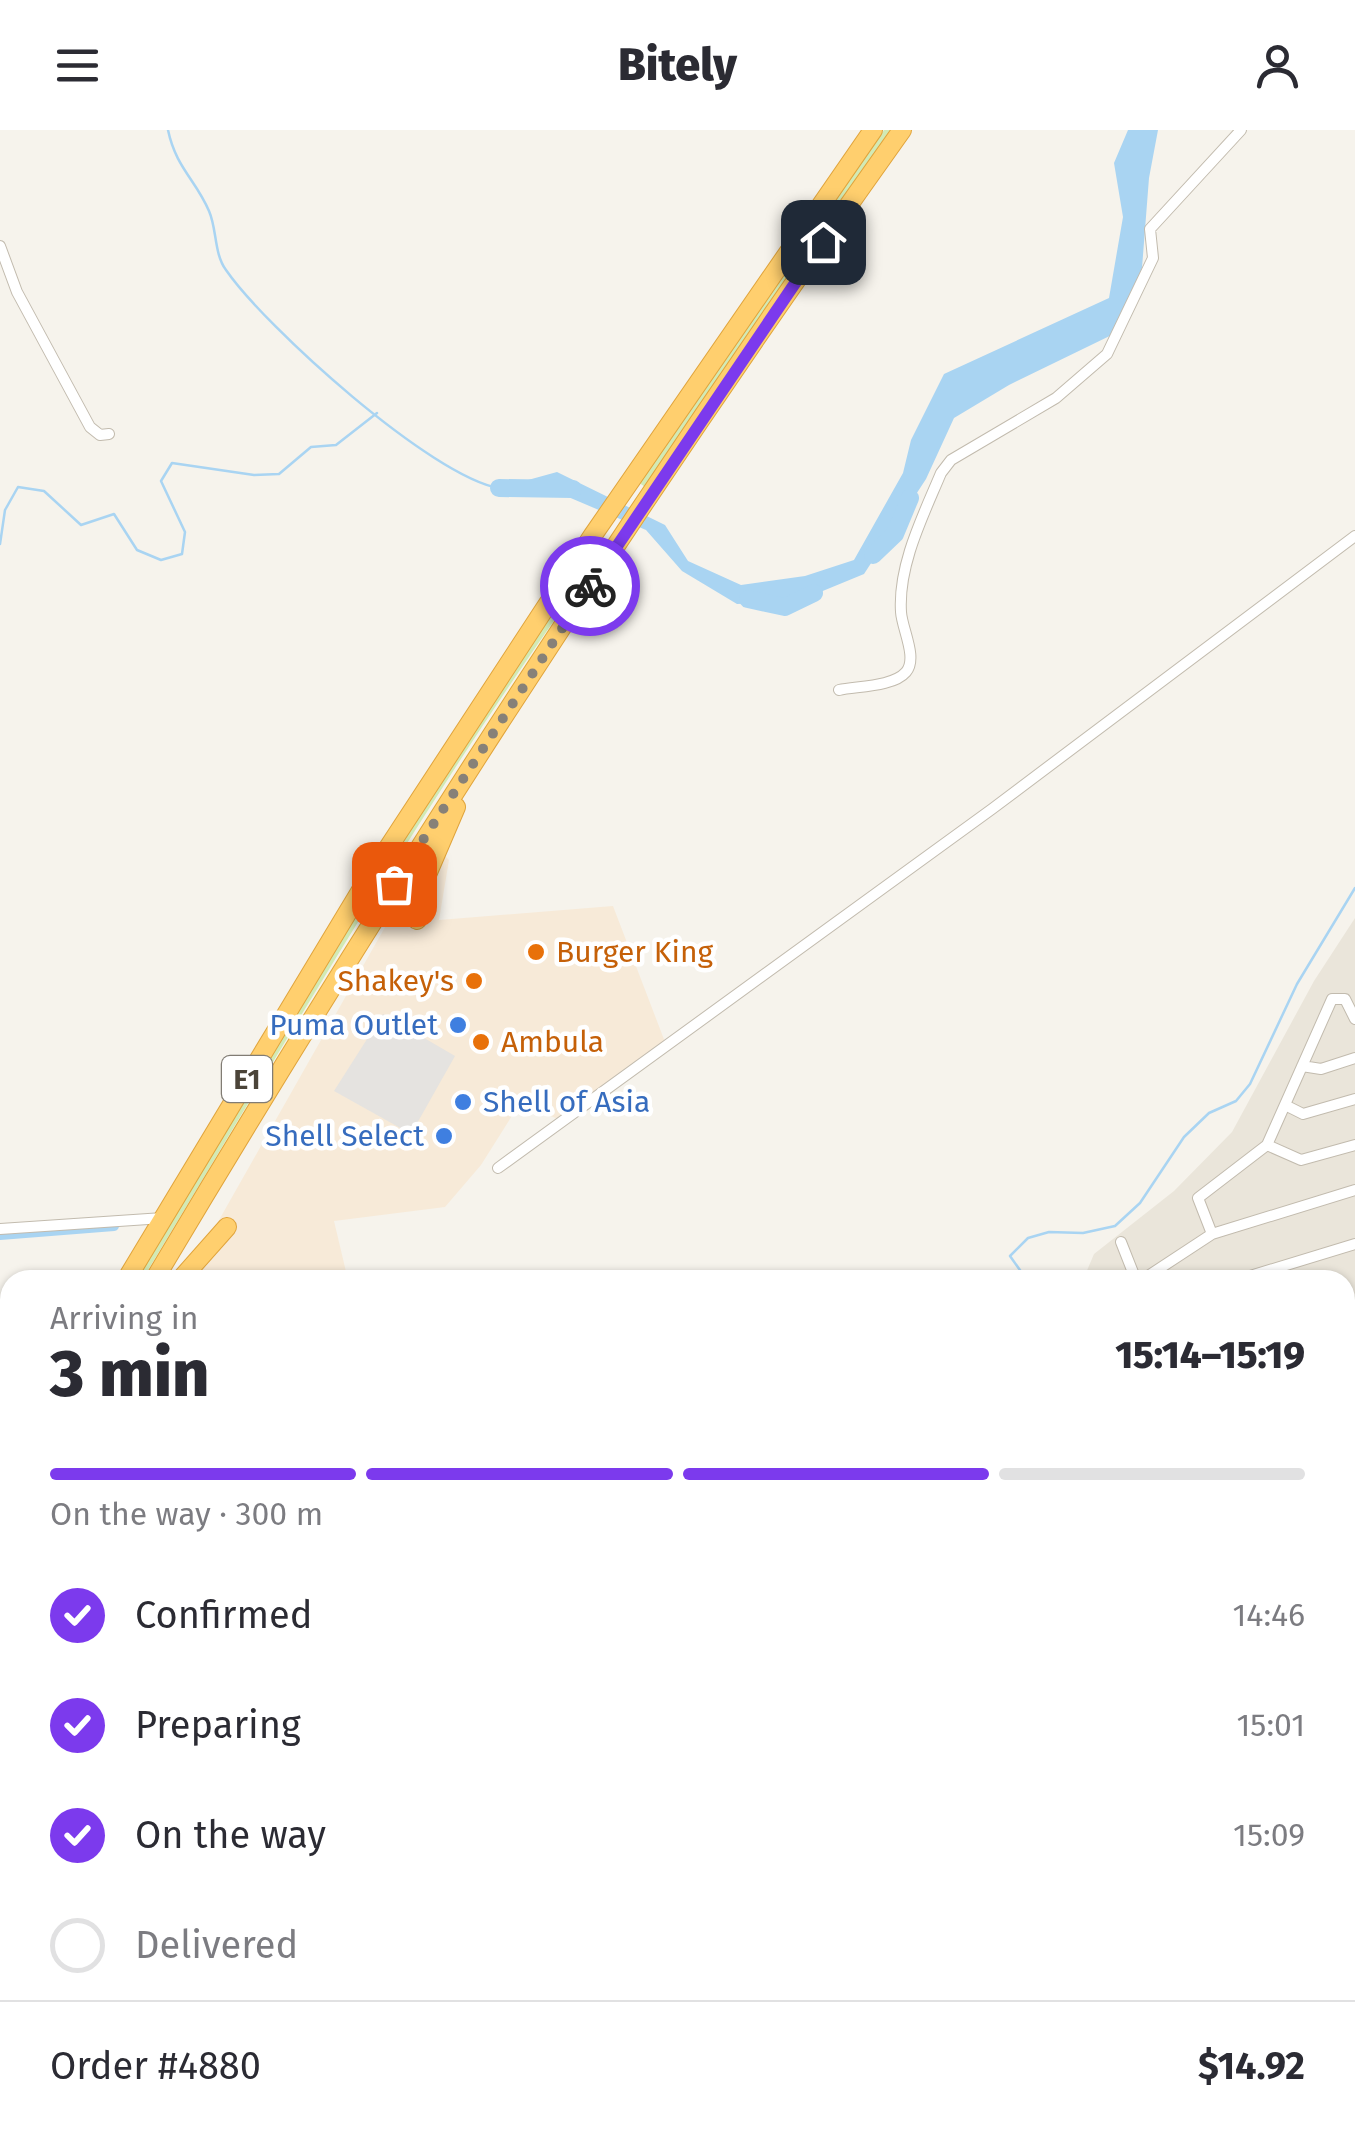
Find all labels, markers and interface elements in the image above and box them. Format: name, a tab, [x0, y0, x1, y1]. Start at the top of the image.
icon: menu	[50, 38, 105, 93]
text: Bitely	[618, 38, 737, 92]
icon: person	[1250, 38, 1305, 93]
pin	[781, 200, 866, 285]
icon: home	[796, 215, 851, 270]
courier	[540, 536, 640, 636]
icon: bike	[563, 559, 618, 614]
pin	[352, 842, 437, 927]
icon: bag	[367, 857, 422, 912]
place label: Burger King	[556, 934, 714, 970]
marker: Burger King	[525, 941, 547, 963]
place label: Shakey's	[337, 963, 454, 999]
marker: Shakey's	[463, 970, 485, 992]
place label: Puma Outlet	[269, 1007, 438, 1043]
marker: Puma Outlet	[447, 1014, 469, 1036]
place label: Ambula	[501, 1024, 604, 1060]
marker: Ambula	[470, 1031, 492, 1053]
road number: E1	[222, 1056, 272, 1102]
place label: Shell of Asia	[483, 1084, 650, 1120]
marker: Shell of Asia	[452, 1091, 474, 1113]
place label: Shell Select	[265, 1118, 424, 1154]
marker: Shell Select	[433, 1125, 455, 1147]
text: Arriving in	[50, 1299, 198, 1337]
text: 15:14–15:19	[1115, 1332, 1305, 1378]
text: 3 min	[50, 1335, 209, 1413]
text: On the way · 300 m	[50, 1495, 323, 1533]
icon: check	[50, 1588, 105, 1643]
text: Confirmed	[135, 1592, 313, 1638]
text: 14:46	[1233, 1596, 1305, 1634]
icon: check	[50, 1698, 105, 1753]
text: Preparing	[135, 1702, 301, 1748]
text: 15:01	[1237, 1706, 1305, 1744]
icon: check	[50, 1808, 105, 1863]
text: On the way	[135, 1812, 326, 1858]
text: 15:09	[1233, 1816, 1305, 1854]
text: Delivered	[135, 1922, 298, 1968]
text: Order #4880	[50, 2043, 261, 2089]
text: $14.92	[1198, 2043, 1305, 2089]

